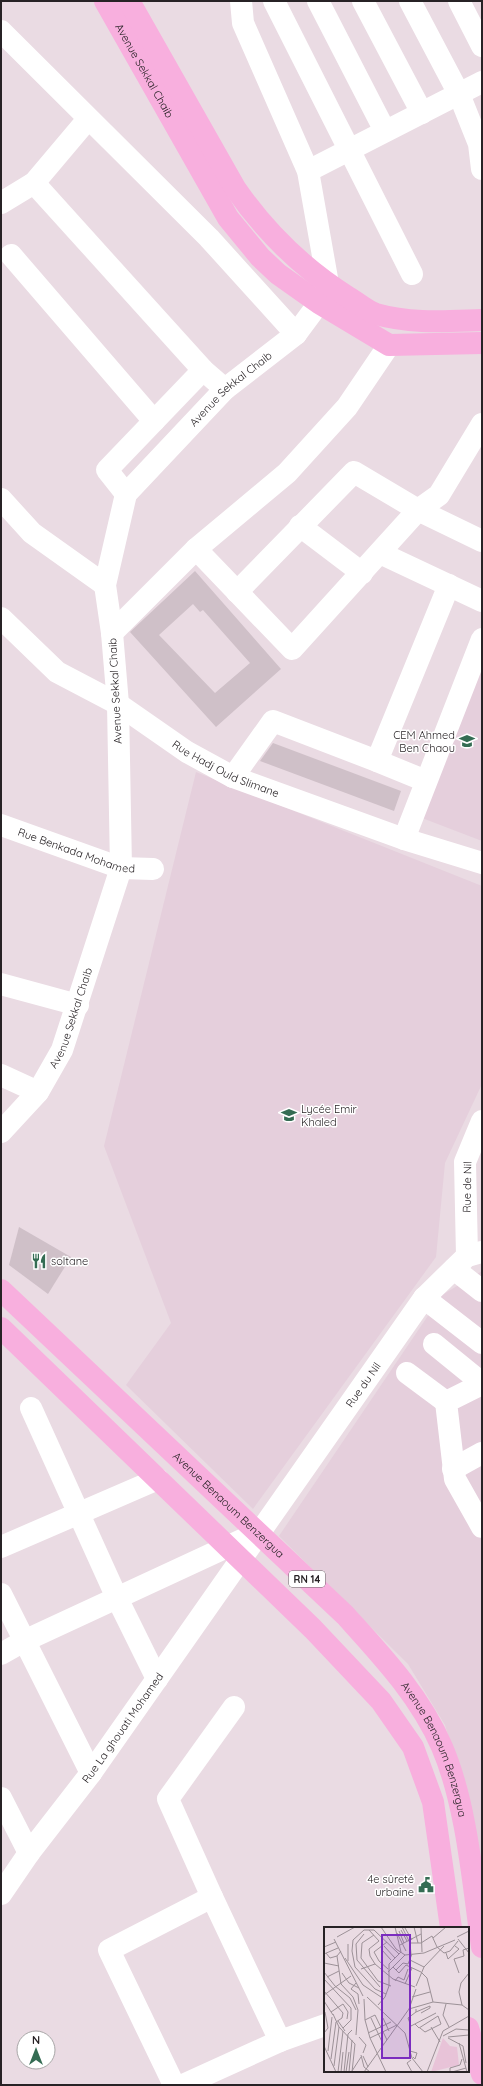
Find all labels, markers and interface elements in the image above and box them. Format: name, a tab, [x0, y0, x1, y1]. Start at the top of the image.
street label: Avenue Sekkal Chaib	[112, 21, 177, 120]
street label: Avenue Sekkal Chaib	[186, 348, 275, 429]
street label: Avenue Sekkal Chaib	[105, 637, 125, 744]
place label: CEM Ahmed Ben Chaou	[393, 728, 455, 755]
school or university icon: CEM Ahmed Ben Chaou	[458, 732, 476, 750]
street label: Rue Hadj Ould Slimane	[170, 737, 281, 800]
street label: Rue Benkada Mohamed	[16, 825, 135, 875]
street label: Avenue Sekkal Chaib	[46, 966, 95, 1071]
place label: Lycée Emir Khaled	[301, 1102, 358, 1129]
school or university icon: Lycée Emir Khaled	[280, 1106, 298, 1124]
street label: Rue de Nil	[460, 1161, 474, 1213]
restaurant icon: soltane	[30, 1252, 48, 1270]
place label: soltane	[51, 1254, 88, 1268]
street label: Rue du Nil	[343, 1360, 384, 1410]
street label: Avenue Benaoum Benzergua	[170, 1449, 287, 1561]
road number: RN 14	[289, 1571, 325, 1587]
street label: Rue La ghouati Mohamed	[79, 1670, 166, 1786]
street label: Avenue Benaoum Benzergua	[398, 1679, 470, 1818]
place label: 4e sûreté urbaine	[367, 1872, 414, 1899]
public building icon: 4e sûreté urbaine	[417, 1876, 435, 1894]
inset map	[324, 1927, 469, 2072]
north arrow	[16, 2030, 56, 2070]
text: N	[32, 2033, 40, 2047]

